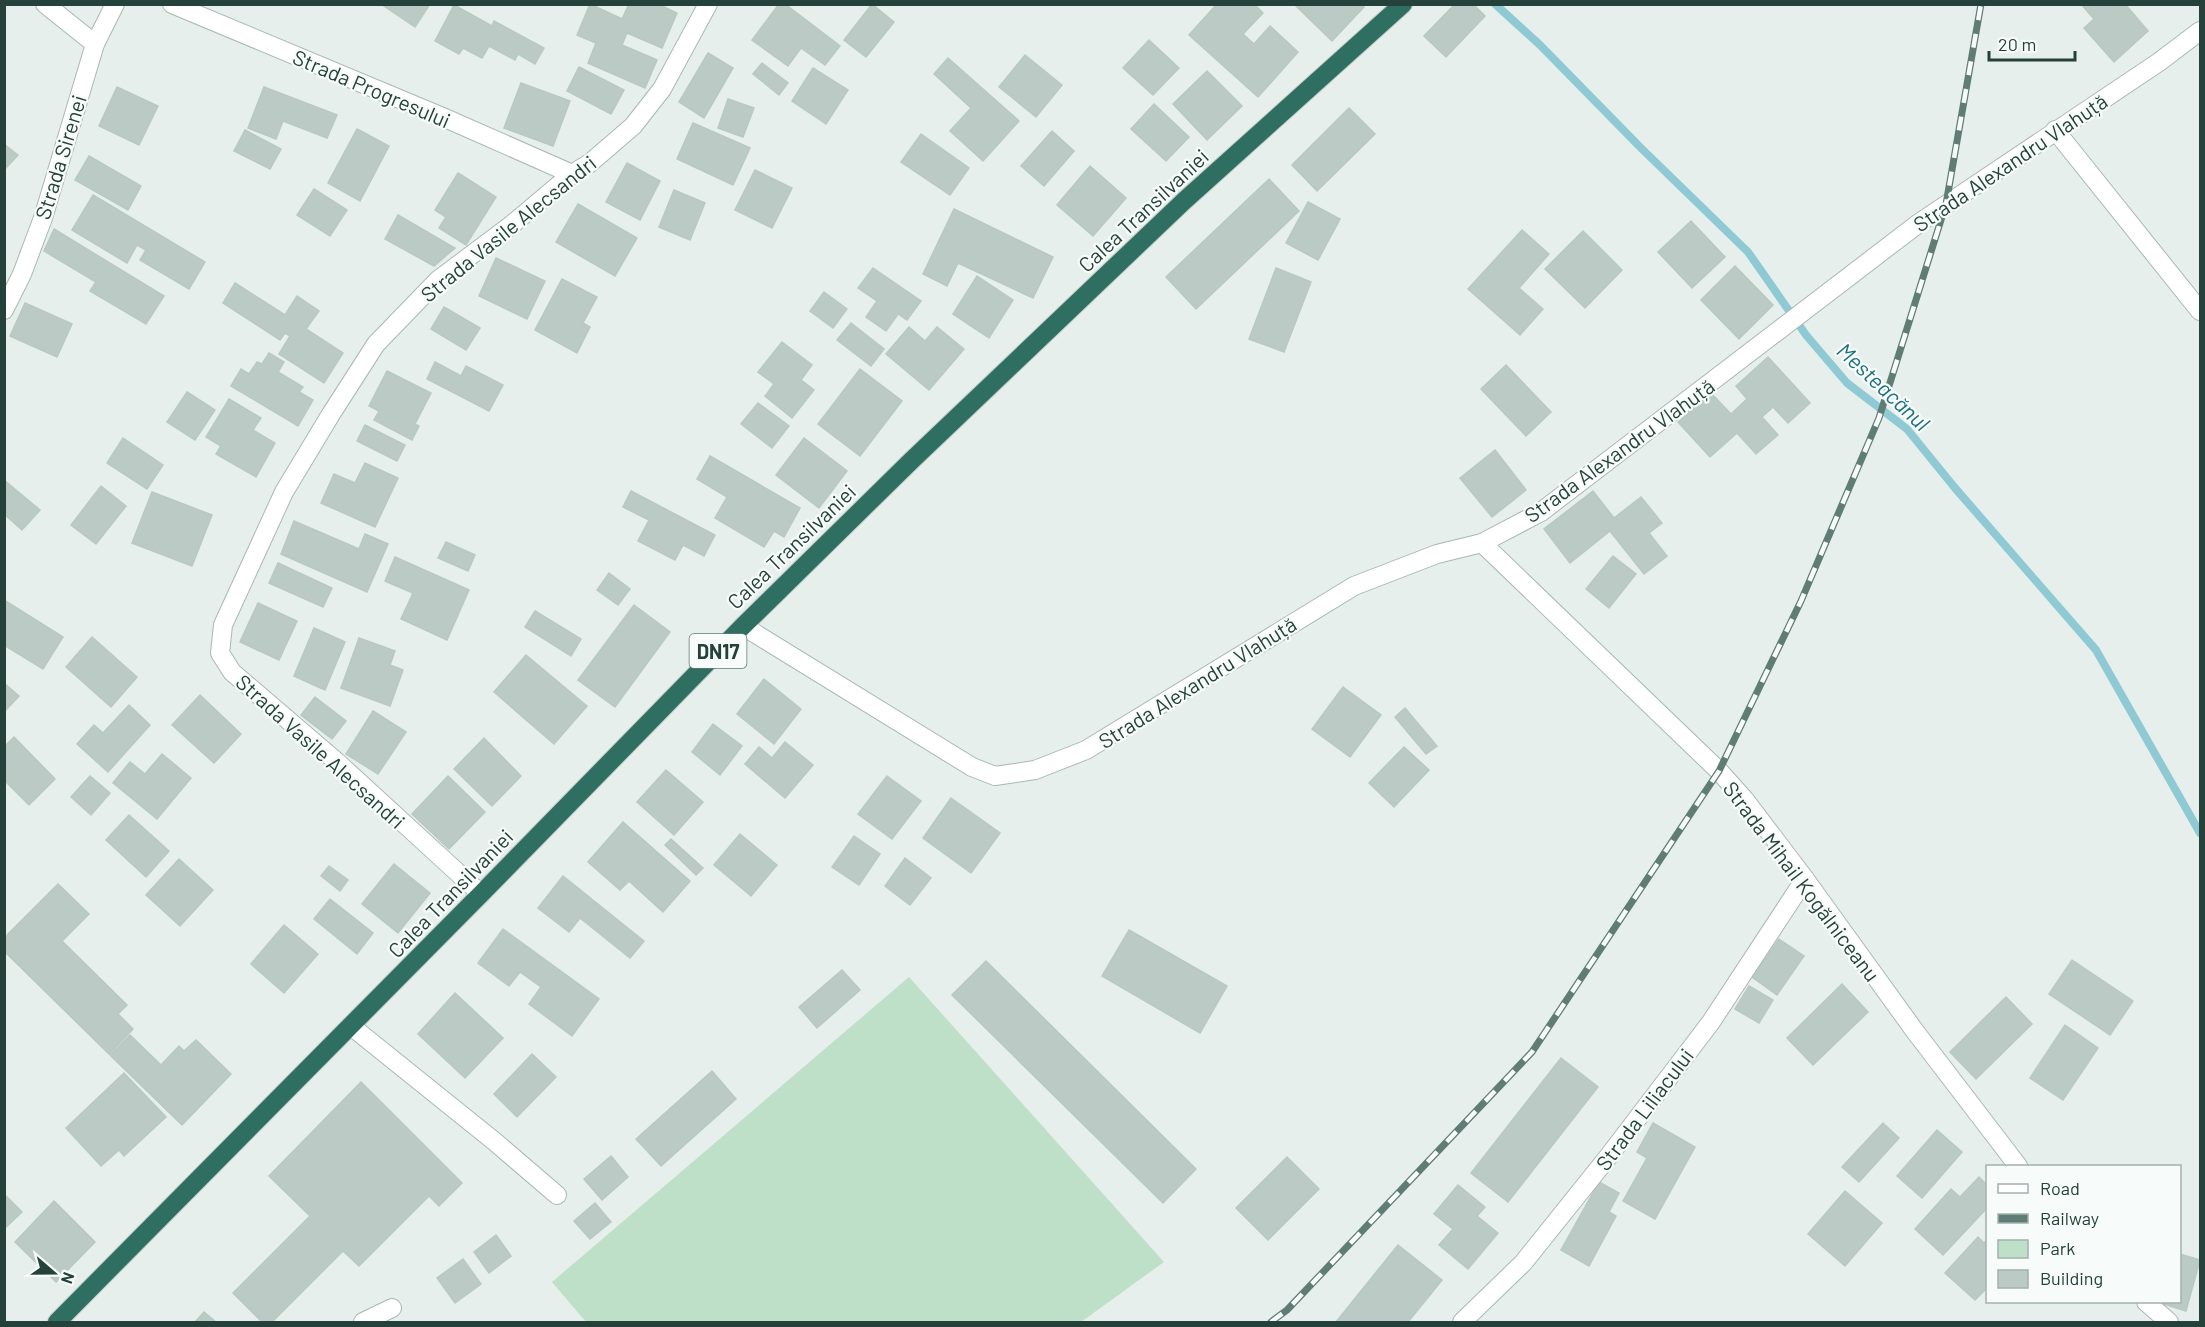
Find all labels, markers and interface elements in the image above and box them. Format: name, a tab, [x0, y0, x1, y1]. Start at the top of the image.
scale bar	[1989, 24, 2074, 62]
text: 20 m	[1998, 33, 2036, 55]
street label: Strada Progresului	[289, 44, 455, 132]
street label: Strada Alexandru Vlahuță	[1908, 88, 2112, 236]
street label: Strada Sirenei	[29, 92, 91, 222]
street label: Calea Transilvaniei	[1073, 143, 1213, 277]
street label: Strada Vasile Alecsandri	[415, 150, 601, 306]
water label: Mesteacănul	[1832, 337, 1936, 435]
street label: Strada Alexandru Vlahuță	[1519, 373, 1719, 527]
street label: Calea Transilvaniei	[722, 478, 860, 614]
street label: Strada Alexandru Vlahuță	[1093, 611, 1301, 753]
road number: DN17	[690, 634, 746, 668]
street label: Strada Vasile Alecsandri	[231, 669, 411, 833]
street label: Strada Mihail Kogălniceanu	[1719, 776, 1885, 986]
street label: Calea Transilvaniei	[382, 824, 518, 962]
street label: Strada Liliacului	[1590, 1043, 1698, 1175]
legend	[1986, 1165, 2181, 1303]
text: Road	[2040, 1177, 2080, 1199]
text: Railway	[2040, 1207, 2099, 1229]
text: Park	[2040, 1237, 2075, 1259]
north arrow	[24, 1243, 84, 1303]
text: Building	[2040, 1267, 2103, 1289]
text: N	[58, 1270, 79, 1287]

